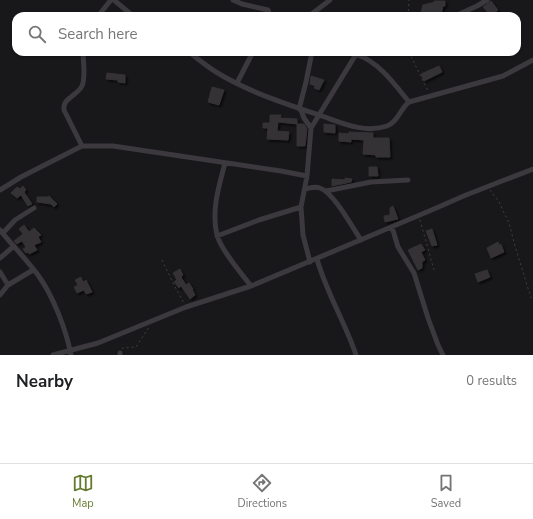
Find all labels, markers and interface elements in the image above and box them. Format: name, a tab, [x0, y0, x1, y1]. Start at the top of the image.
search box	[12, 12, 521, 56]
icon: search	[26, 23, 48, 45]
text: Search here	[58, 24, 138, 44]
text: Nearby	[16, 370, 73, 393]
text: 0 results	[466, 372, 517, 390]
tab: Map	[72, 472, 94, 511]
tab: Directions	[238, 472, 287, 511]
tab: Saved	[431, 472, 461, 511]

